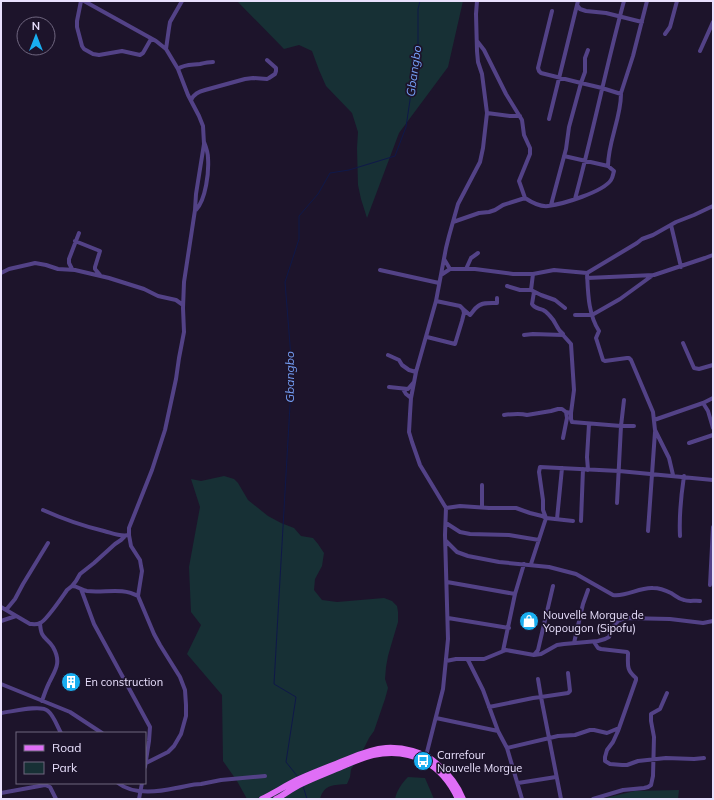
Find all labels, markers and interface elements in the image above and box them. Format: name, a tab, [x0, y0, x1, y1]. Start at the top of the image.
north arrow	[16, 16, 56, 56]
text: N	[32, 19, 40, 33]
water label: Gbangbo	[402, 44, 425, 97]
water label: Gbangbo	[282, 351, 297, 403]
place label: Nouvelle Morgue de Yopougon (Sipofu)	[542, 608, 644, 635]
shop icon: Nouvelle Morgue de Yopougon (Sipofu)	[518, 610, 540, 632]
building icon: En construction	[60, 671, 82, 693]
place label: En construction	[85, 675, 163, 689]
legend	[16, 732, 146, 784]
text: Road	[52, 740, 81, 755]
place label: Carrefour Nouvelle Morgue	[437, 748, 522, 775]
bus stop icon: Carrefour Nouvelle Morgue	[412, 750, 434, 772]
text: Park	[52, 760, 78, 775]

